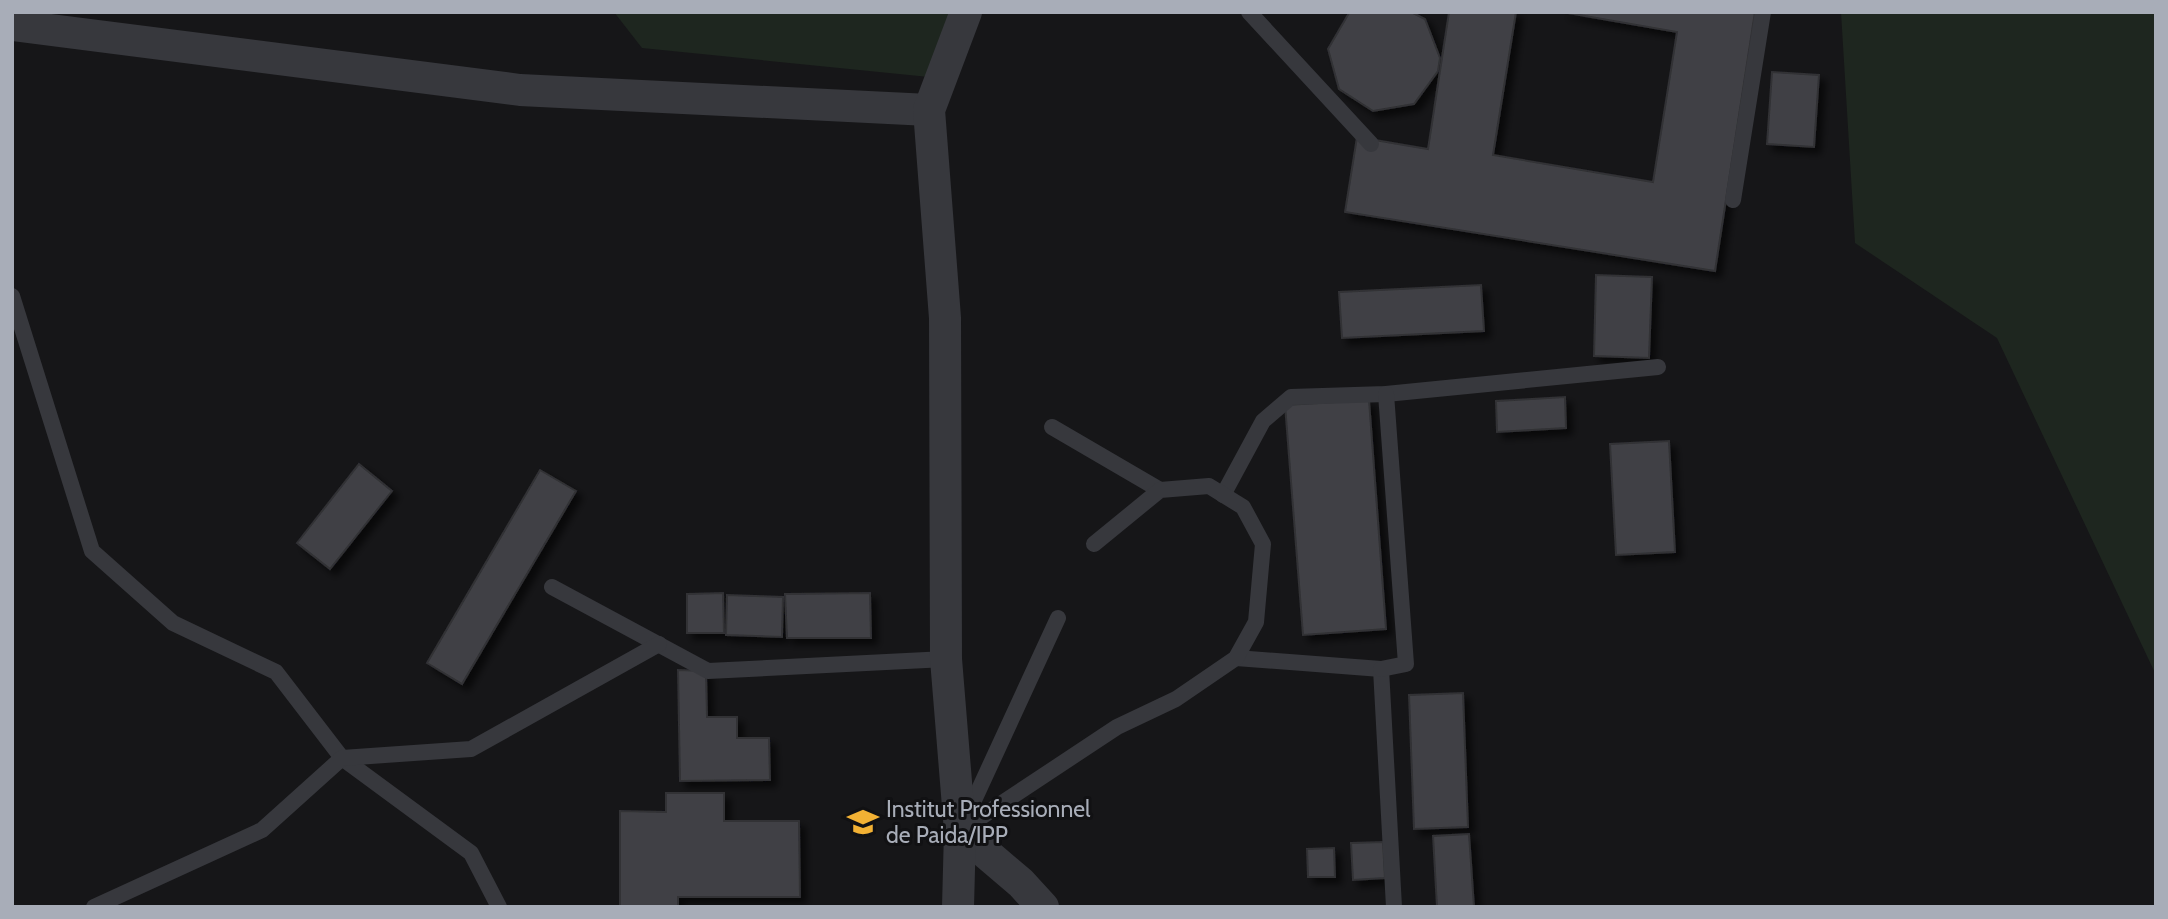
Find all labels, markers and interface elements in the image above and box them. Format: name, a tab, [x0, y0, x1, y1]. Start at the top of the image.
place label: Institut Professionnel de Paida/IPP	[886, 795, 1091, 849]
school or university icon: Institut Professionnel de Paida/IPP	[846, 805, 880, 839]

